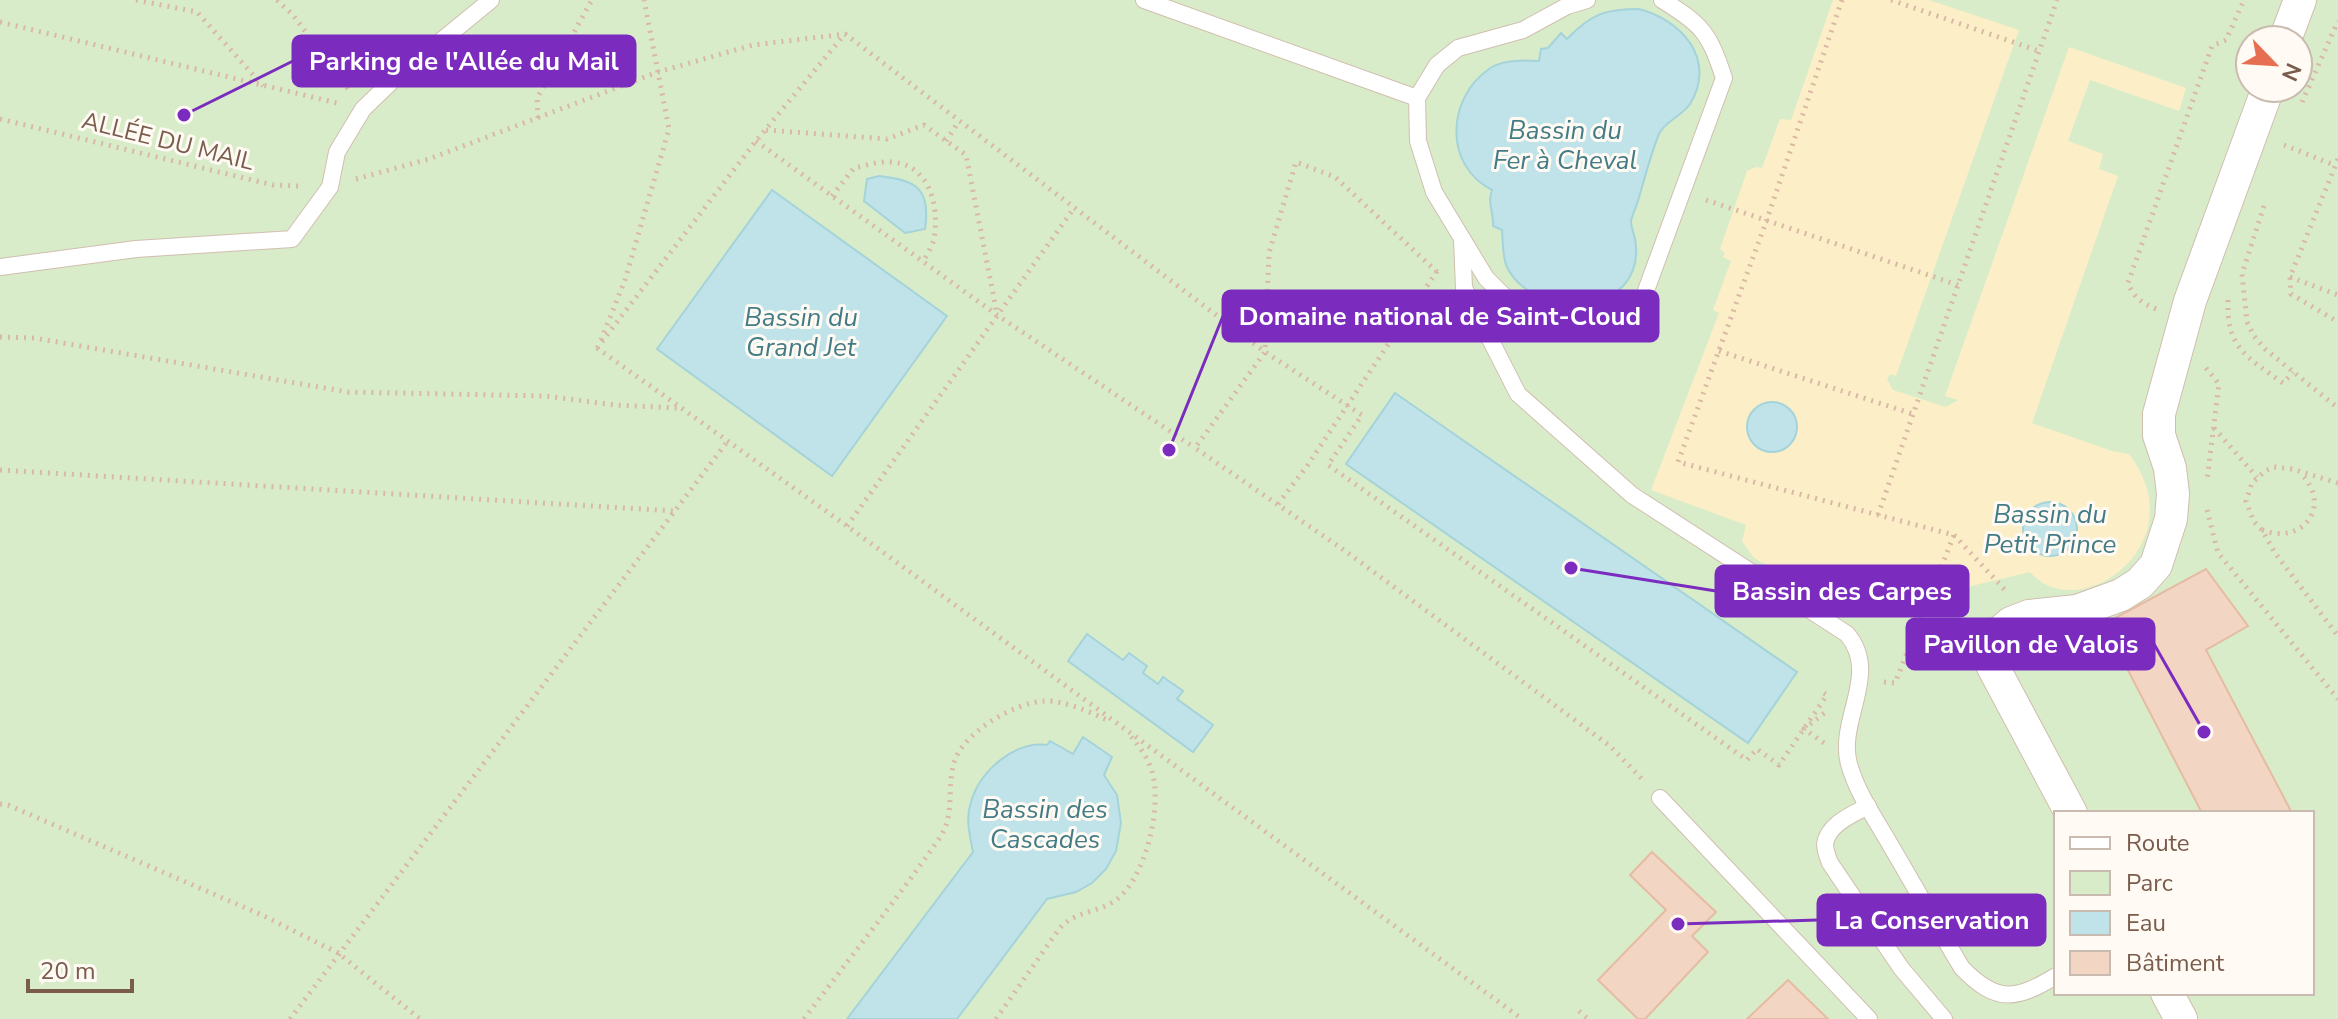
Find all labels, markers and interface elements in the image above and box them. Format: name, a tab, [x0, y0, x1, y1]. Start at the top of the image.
north arrow	[2234, 24, 2314, 104]
callout: Parking de l'Allée du Mail	[293, 36, 635, 86]
text: Parking de l'Allée du Mail	[309, 44, 620, 79]
text: N	[2274, 58, 2308, 86]
street label: ALLÉE DU MAIL	[79, 104, 257, 178]
water label: Bassin du Fer à Cheval	[1493, 113, 1637, 178]
callout: Domaine national de Saint-Cloud	[1223, 291, 1658, 341]
text: Domaine national de Saint-Cloud	[1239, 299, 1641, 334]
water label: Bassin du Grand Jet	[744, 300, 858, 365]
water label: Bassin du Petit Prince	[1984, 497, 2116, 562]
callout: Bassin des Carpes	[1716, 566, 1968, 616]
text: Bassin des Carpes	[1732, 574, 1952, 609]
callout: Pavillon de Valois	[1907, 619, 2154, 669]
text: Pavillon de Valois	[1924, 627, 2138, 662]
water label: Bassin des Cascades	[982, 792, 1108, 857]
legend	[2054, 811, 2314, 995]
text: Route	[2126, 827, 2190, 859]
text: Parc	[2126, 867, 2173, 899]
callout: La Conservation	[1818, 895, 2045, 945]
text: La Conservation	[1834, 903, 2030, 938]
text: Eau	[2126, 907, 2166, 939]
scale bar	[28, 943, 132, 993]
text: Bâtiment	[2126, 947, 2225, 979]
text: 20 m	[40, 955, 96, 987]

